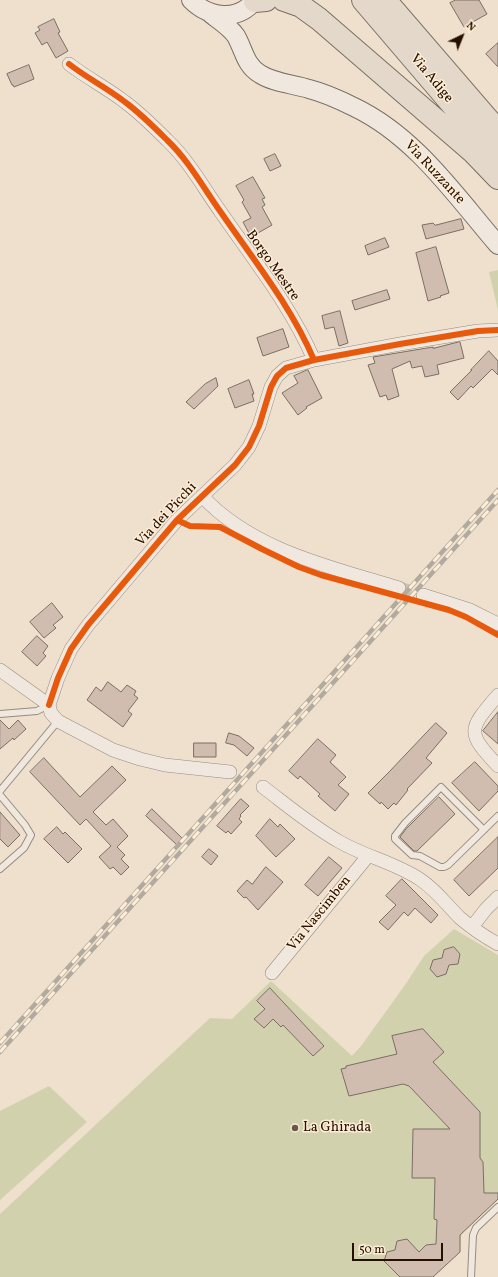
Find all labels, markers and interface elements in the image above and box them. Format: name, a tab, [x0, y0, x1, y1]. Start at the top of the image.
north arrow	[442, 16, 482, 56]
text: N	[462, 19, 479, 35]
street label: Via Adige	[406, 51, 456, 107]
street label: Via Ruzzante	[400, 138, 468, 208]
street label: Borgo Mestre	[242, 228, 302, 304]
street label: Via dei Picchi	[133, 479, 201, 551]
street label: Via Nascimben	[285, 873, 355, 955]
place label: La Ghirada	[303, 1120, 371, 1136]
marker: La Ghirada	[290, 1123, 300, 1133]
scale bar	[354, 1235, 445, 1261]
text: 50 m	[359, 1242, 385, 1258]

